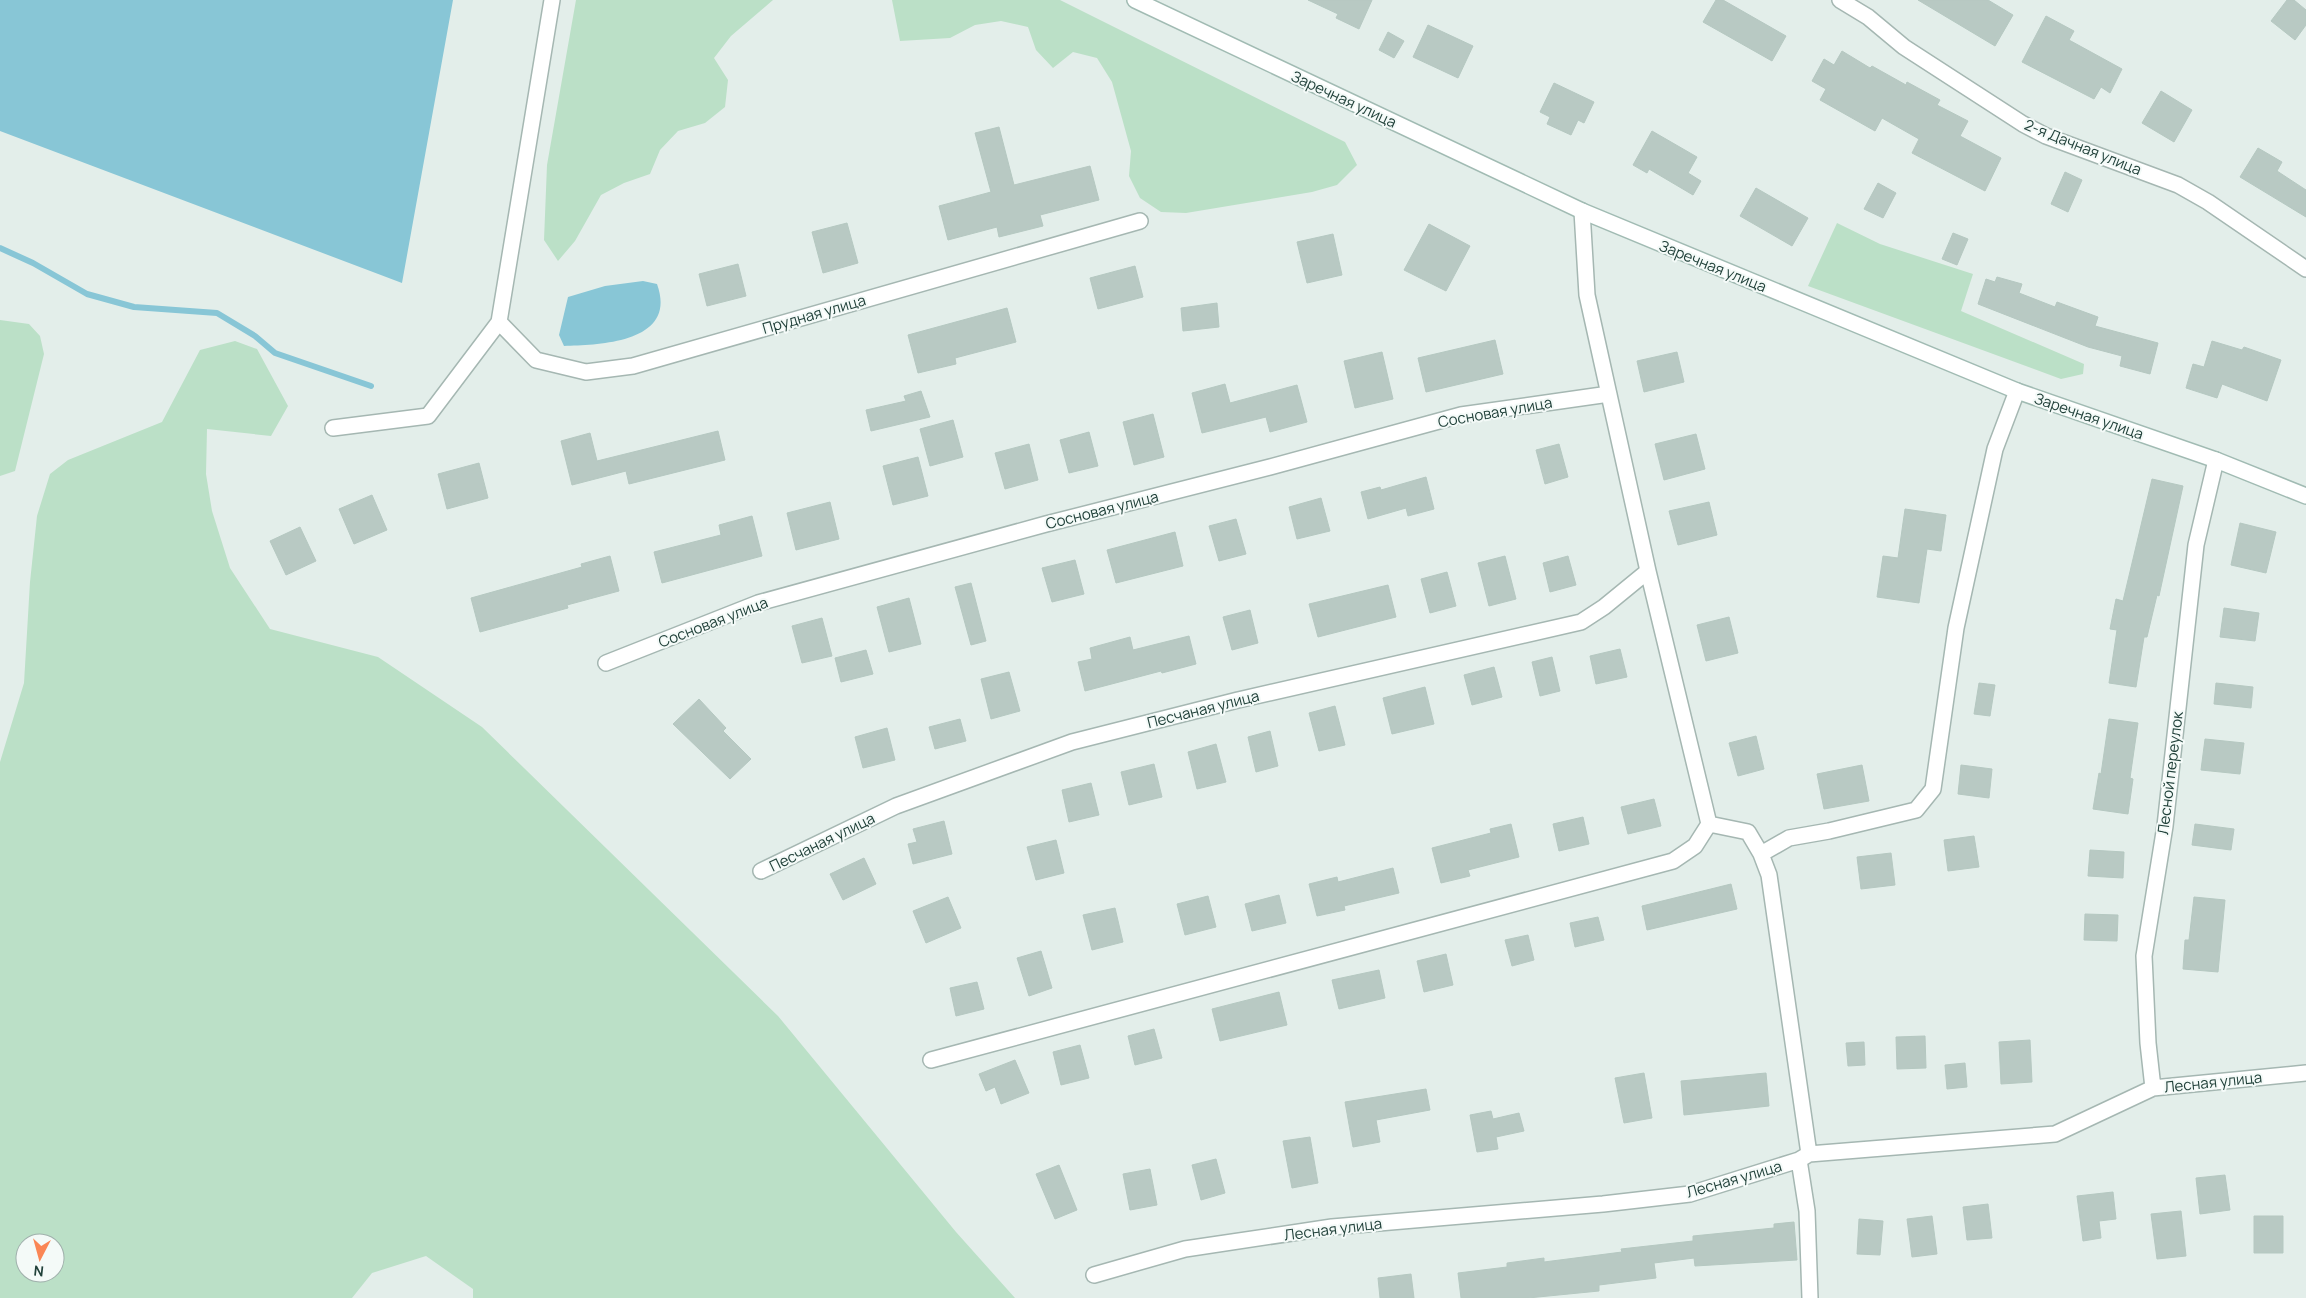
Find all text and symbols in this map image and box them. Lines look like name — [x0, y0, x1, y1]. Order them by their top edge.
street label: Заречная улица — [1288, 65, 1400, 133]
street label: 2-я Дачная улица — [2021, 114, 2145, 180]
street label: Заречная улица — [1656, 235, 1770, 297]
street label: Прудная улица — [760, 289, 868, 339]
street label: Заречная улица — [2032, 388, 2146, 444]
street label: Сосновая улица — [1436, 392, 1554, 432]
street label: Сосновая улица — [1043, 486, 1161, 534]
street label: Сосновая улица — [655, 591, 771, 653]
street label: Песчаная улица — [1145, 685, 1261, 733]
street label: Лесной переулок — [2152, 710, 2188, 836]
street label: Песчаная улица — [766, 807, 878, 877]
street label: Лесная улица — [2163, 1066, 2263, 1098]
street label: Лесная улица — [1684, 1155, 1784, 1203]
street label: Лесная улица — [1283, 1213, 1383, 1245]
north arrow — [15, 1233, 65, 1283]
text: N — [33, 1261, 45, 1281]

